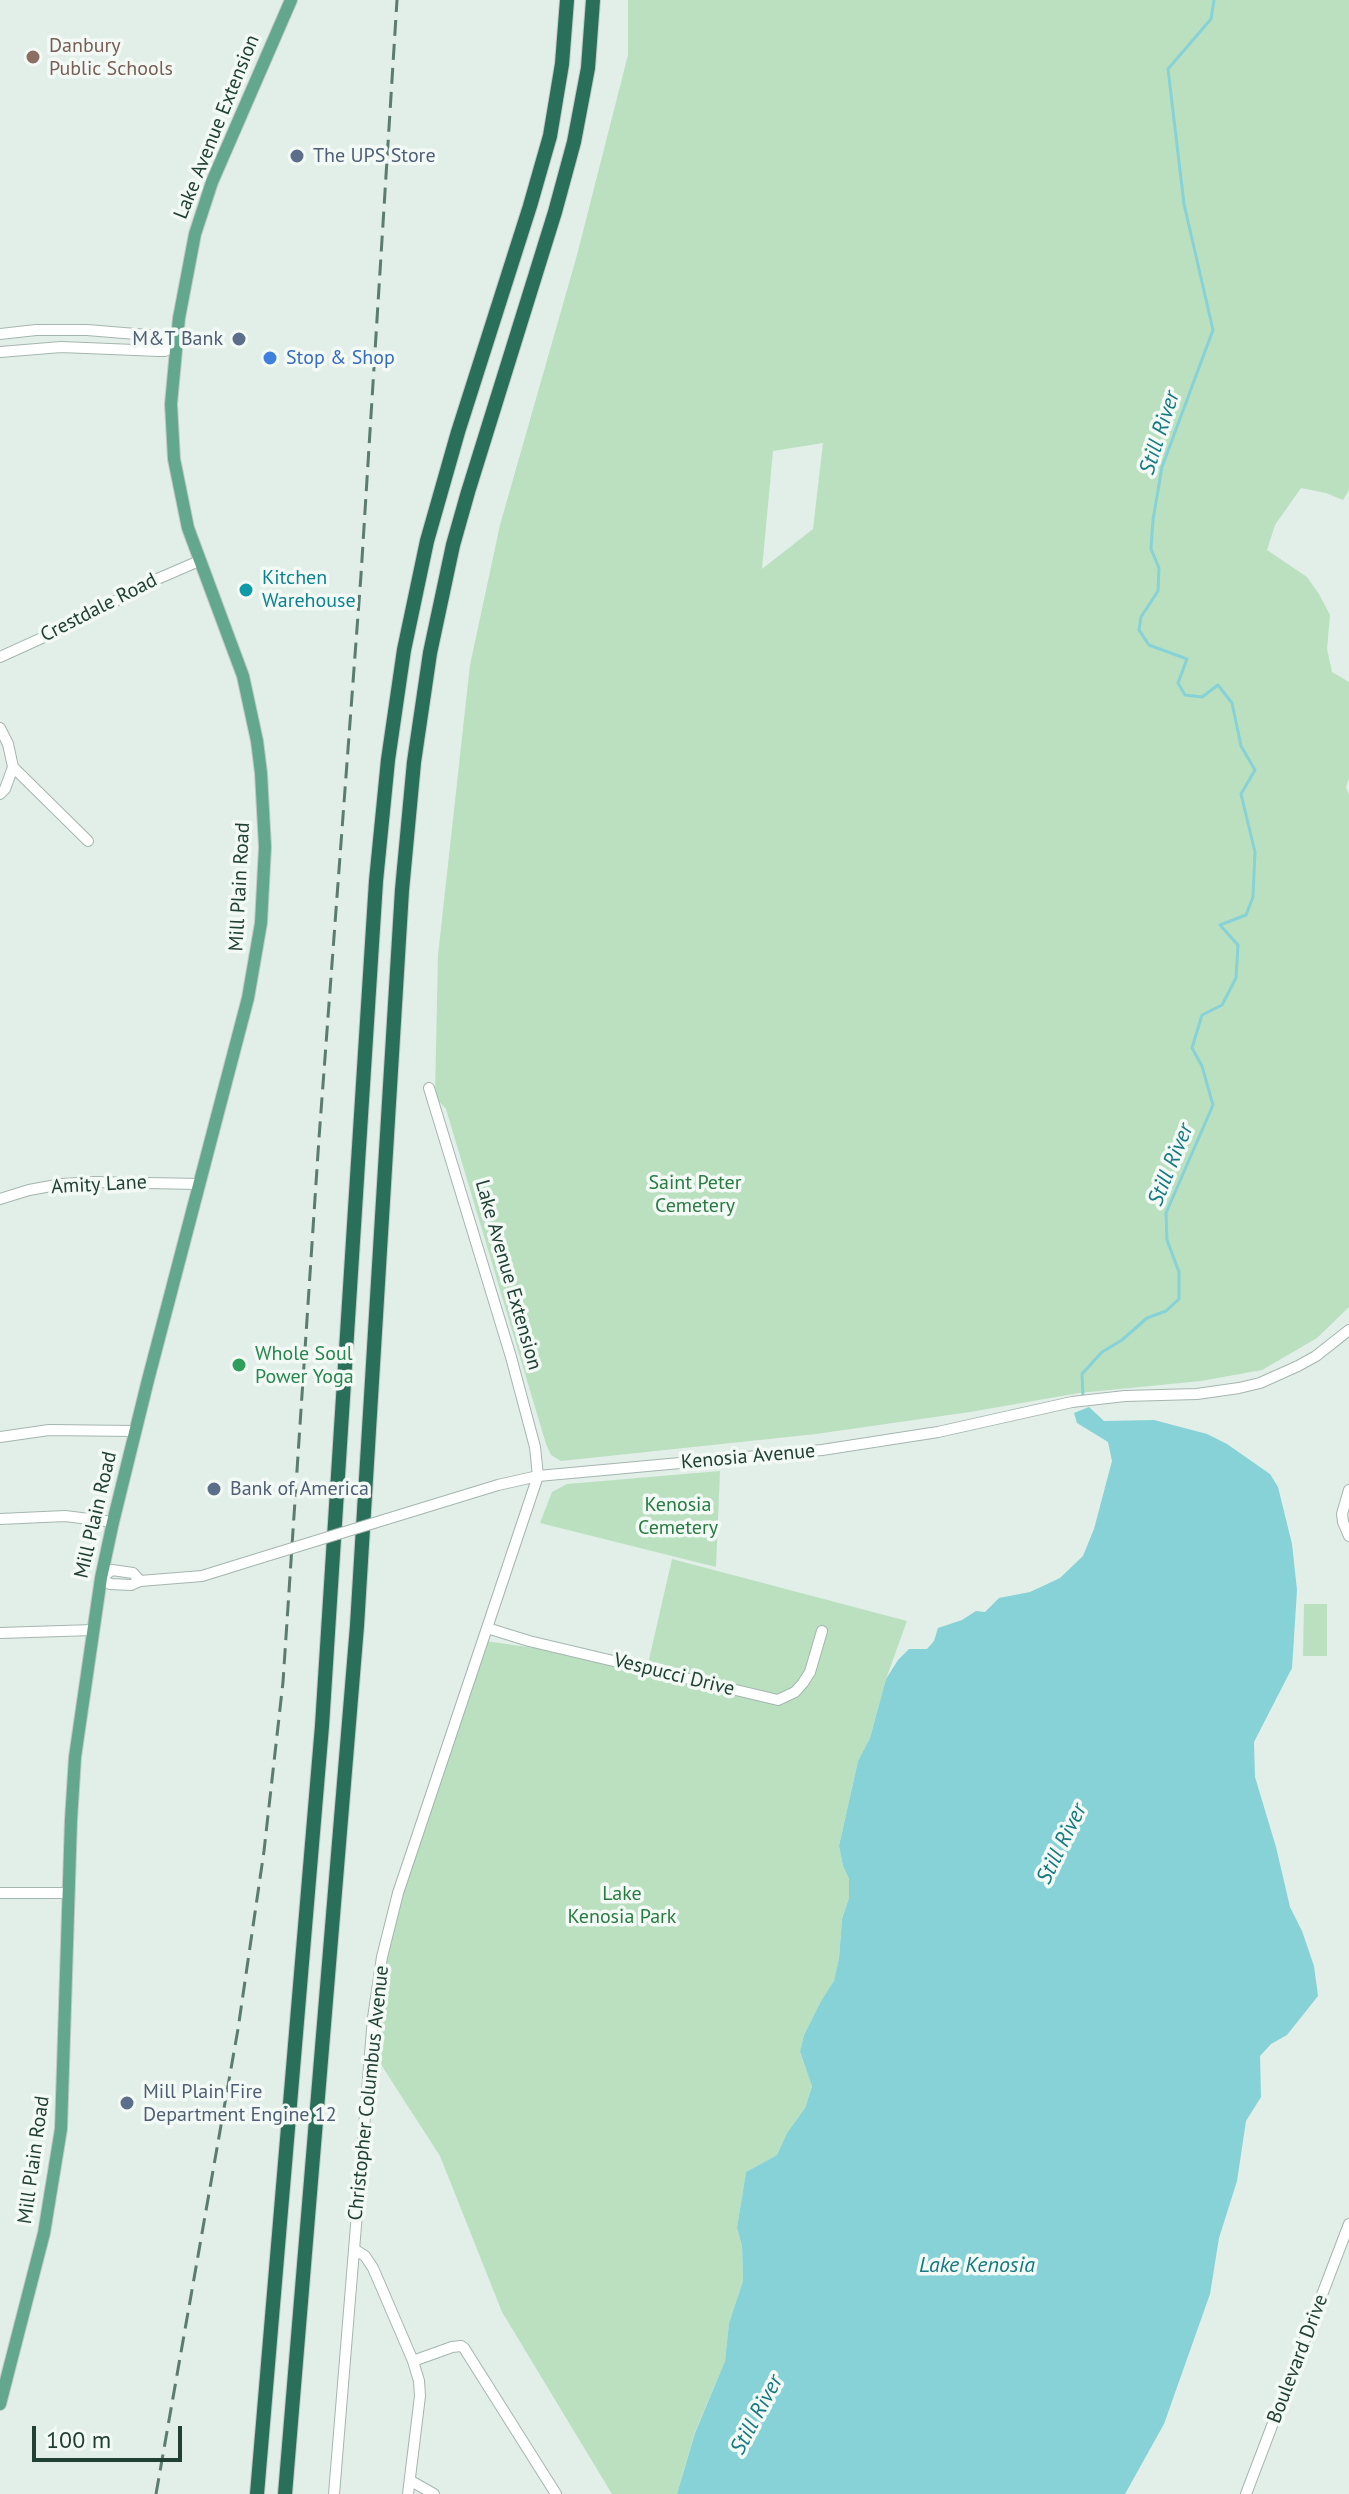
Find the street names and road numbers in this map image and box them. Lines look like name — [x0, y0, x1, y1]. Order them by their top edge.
street label: Lake Avenue Extension — [169, 31, 265, 223]
street label: Crestdale Road — [37, 568, 161, 648]
street label: Mill Plain Road — [225, 822, 255, 952]
street label: Amity Lane — [51, 1171, 147, 1199]
street label: Lake Avenue Extension — [469, 1177, 547, 1373]
street label: Kenosia Avenue — [680, 1439, 816, 1475]
street label: Mill Plain Road — [70, 1449, 122, 1581]
street label: Vespucci Drive — [611, 1648, 737, 1702]
street label: Christopher Columbus Avenue — [344, 1964, 394, 2222]
street label: Mill Plain Road — [13, 2094, 55, 2226]
street label: Boulevard Drive — [1262, 2291, 1334, 2427]

